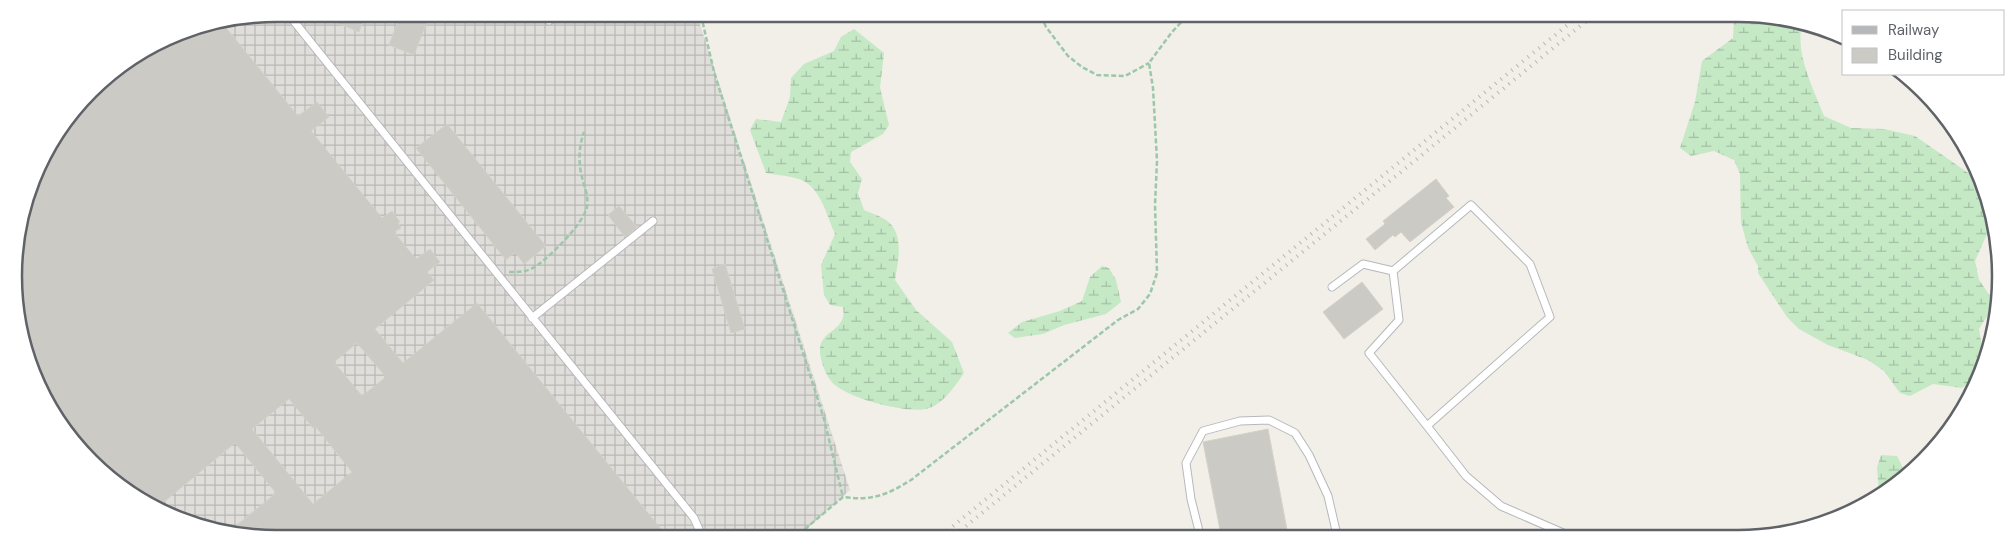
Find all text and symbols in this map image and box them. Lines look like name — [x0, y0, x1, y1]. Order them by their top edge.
legend — [1842, 10, 2005, 75]
text: Railway — [1888, 20, 1940, 40]
text: Building — [1888, 45, 1943, 65]

